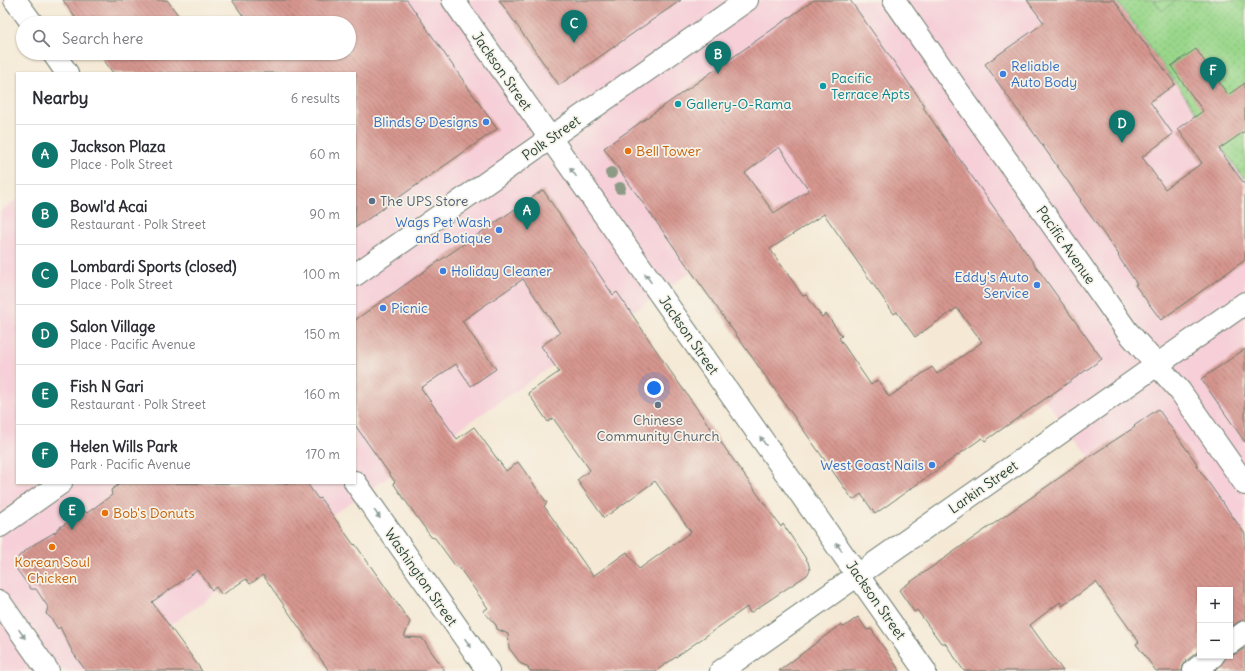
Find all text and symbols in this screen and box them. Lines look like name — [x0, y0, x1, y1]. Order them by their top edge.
pin: C — [561, 10, 587, 43]
search box — [16, 16, 356, 60]
icon: search — [30, 27, 52, 49]
street label: Jackson Street — [468, 28, 536, 114]
text: Search here — [62, 29, 143, 48]
pin: B — [705, 41, 731, 74]
place label: Reliable Auto Body — [1011, 57, 1077, 91]
pin: F — [1200, 57, 1226, 90]
place label: Pacific Terrace Apts — [831, 69, 910, 103]
marker: Reliable Auto Body — [998, 69, 1008, 79]
marker: Pacific Terrace Apts — [818, 81, 828, 91]
text: Nearby — [32, 87, 88, 109]
text: 6 results — [291, 90, 340, 107]
place label: Gallery-O-Rama — [686, 95, 791, 113]
marker: Gallery-O-Rama — [673, 99, 683, 109]
pin: D — [1109, 110, 1135, 143]
street label: Polk Street — [518, 111, 584, 165]
place label: Blinds & Designs — [373, 113, 478, 131]
marker: Blinds & Designs — [481, 117, 491, 127]
text: Jackson Plaza — [70, 137, 165, 156]
place label: Bell Tower — [636, 142, 701, 160]
text: A — [41, 146, 49, 163]
text: 60 m — [309, 146, 340, 163]
marker: Bell Tower — [623, 146, 633, 156]
text: Place · Polk Street — [70, 156, 173, 173]
one-way arrow — [569, 166, 577, 177]
place label: The UPS Store — [380, 192, 468, 210]
marker: The UPS Store — [367, 196, 377, 206]
text: Bowl'd Acai — [70, 197, 147, 216]
pin: A — [514, 197, 540, 230]
street label: Pacific Avenue — [1032, 202, 1100, 288]
text: B — [41, 206, 49, 223]
text: 90 m — [309, 206, 340, 223]
place label: Wags Pet Wash and Botique — [395, 213, 491, 247]
text: Restaurant · Polk Street — [70, 216, 206, 233]
marker: Wags Pet Wash and Botique — [494, 225, 504, 235]
text: Lombardi Sports (closed) — [70, 257, 237, 276]
place label: Holiday Cleaner — [451, 262, 552, 280]
text: C — [41, 266, 49, 283]
text: 100 m — [303, 266, 340, 283]
marker: Holiday Cleaner — [438, 266, 448, 276]
place label: Eddy's Auto Service — [954, 268, 1029, 302]
one-way arrow — [644, 272, 652, 283]
text: Place · Polk Street — [70, 276, 173, 293]
marker: Eddy's Auto Service — [1032, 280, 1042, 290]
street label: Jackson Street — [655, 292, 723, 378]
place label: Picnic — [391, 299, 428, 317]
marker: Picnic — [378, 303, 388, 313]
text: Salon Village — [70, 317, 155, 336]
text: D — [40, 326, 50, 343]
text: 150 m — [304, 326, 340, 343]
text: Place · Pacific Avenue — [70, 336, 195, 353]
text: Fish N Gari — [70, 377, 144, 396]
your location — [644, 378, 664, 398]
text: E — [41, 386, 49, 403]
text: 160 m — [304, 386, 340, 403]
text: Restaurant · Polk Street — [70, 396, 206, 413]
marker: Chinese Community Church — [653, 400, 663, 410]
place label: Chinese Community Church — [596, 411, 720, 445]
one-way arrow — [760, 436, 768, 446]
text: Helen Wills Park — [70, 437, 178, 456]
text: F — [41, 446, 49, 463]
text: 170 m — [305, 446, 340, 463]
text: Park · Pacific Avenue — [70, 456, 191, 473]
place label: West Coast Nails — [820, 456, 924, 474]
street label: Larkin Street — [945, 456, 1021, 517]
marker: West Coast Nails — [927, 460, 937, 470]
pin: E — [59, 497, 85, 530]
place label: Bob's Donuts — [113, 504, 195, 522]
marker: Bob's Donuts — [100, 508, 110, 518]
one-way arrow — [373, 509, 381, 519]
street label: Washington Street — [381, 525, 462, 630]
marker: Korean Soul Chicken — [47, 542, 57, 552]
one-way arrow — [835, 542, 843, 552]
place label: Korean Soul Chicken — [14, 553, 90, 587]
street label: Jackson Street — [842, 557, 910, 643]
map controls — [1197, 587, 1233, 659]
button: + — [1197, 587, 1233, 623]
button: − — [1197, 623, 1233, 659]
one-way arrow — [18, 629, 26, 640]
one-way arrow — [464, 638, 472, 649]

